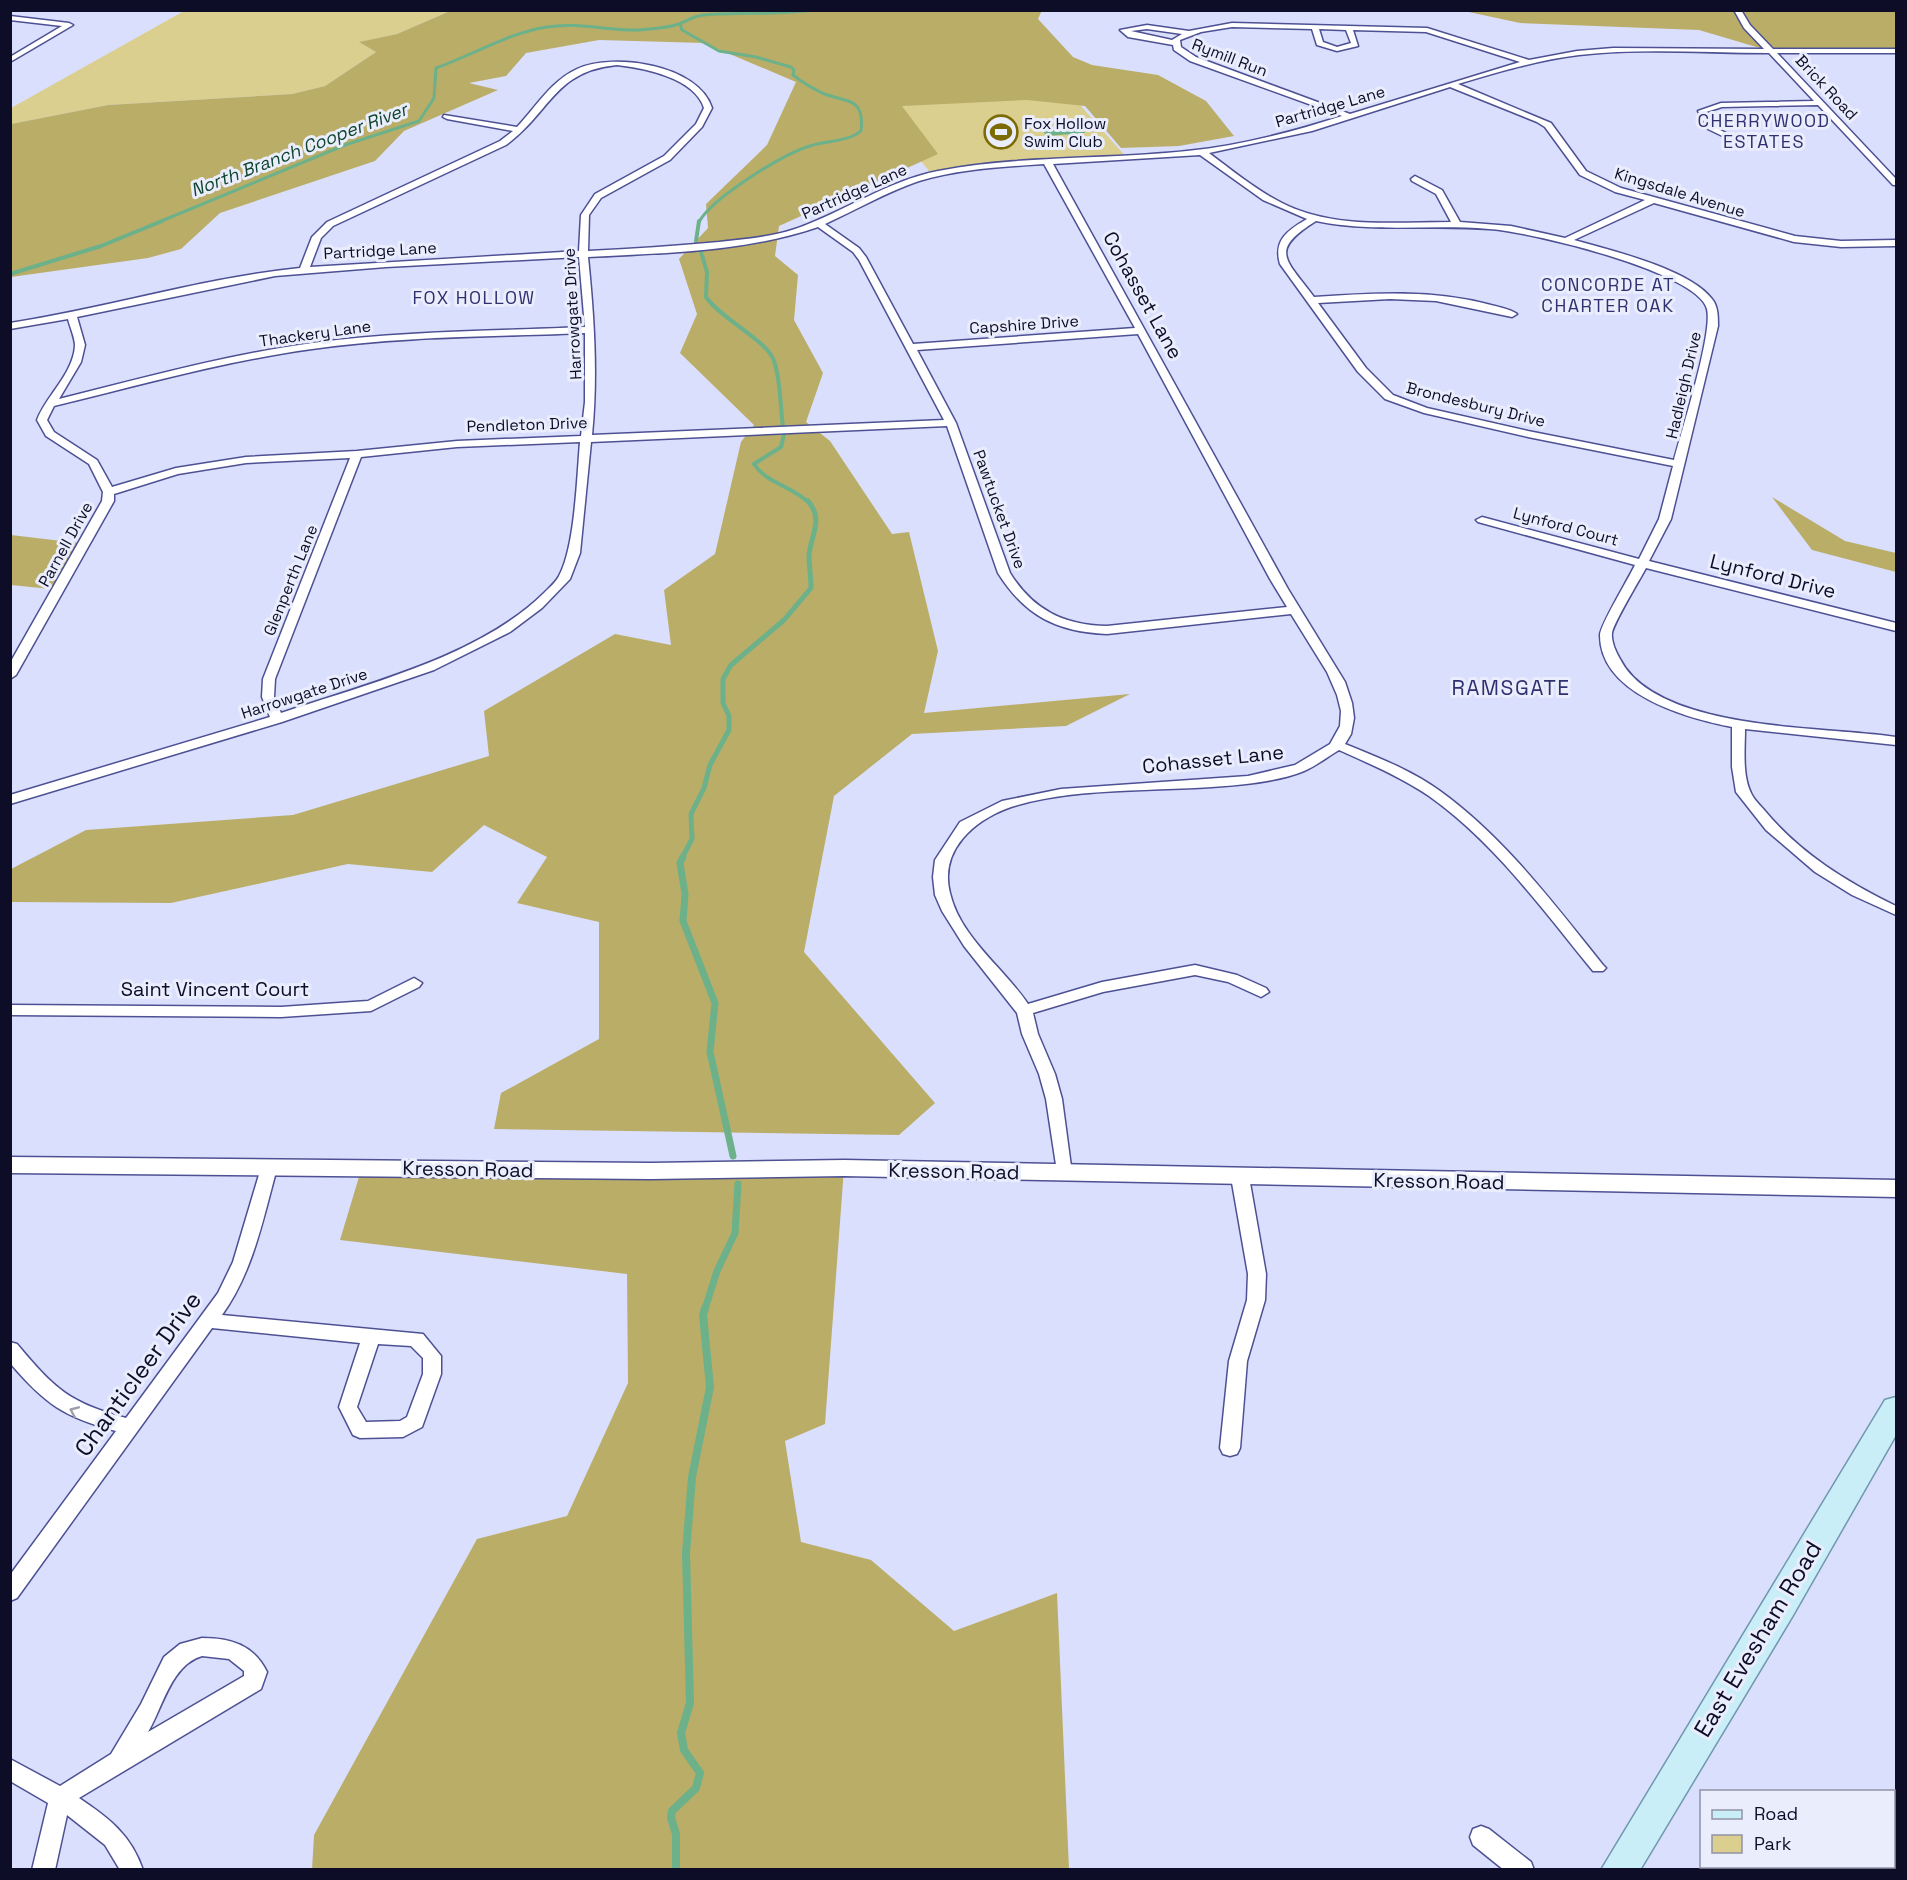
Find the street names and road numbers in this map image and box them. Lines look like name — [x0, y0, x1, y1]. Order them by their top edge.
street label: Rymill Run — [1189, 33, 1271, 81]
street label: Brick Road — [1791, 50, 1862, 125]
street label: Partridge Lane — [1273, 81, 1388, 132]
street label: Partridge Lane — [798, 159, 910, 224]
street label: Kingsdale Avenue — [1612, 163, 1748, 222]
street label: Cohasset Lane — [1097, 226, 1189, 364]
street label: Partridge Lane — [323, 237, 437, 264]
street label: Harrowgate Drive — [559, 248, 586, 380]
street label: Capshire Drive — [969, 310, 1079, 339]
street label: Thackery Lane — [258, 315, 372, 352]
street label: Hadleigh Drive — [1661, 329, 1706, 441]
street label: Brondesbury Drive — [1404, 377, 1548, 432]
street label: Pendleton Drive — [466, 412, 588, 437]
street label: Pawtucket Drive — [968, 447, 1031, 572]
street label: Parnell Drive — [33, 498, 97, 591]
street label: Lynford Court — [1511, 502, 1621, 551]
street label: Glenperth Lane — [259, 522, 322, 639]
street label: Lynford Drive — [1707, 548, 1839, 604]
street label: Harrowgate Drive — [238, 663, 370, 724]
street label: Cohasset Lane — [1141, 739, 1285, 779]
street label: Saint Vincent Court — [121, 976, 309, 1002]
street label: Kresson Road — [402, 1155, 534, 1183]
street label: Kresson Road — [888, 1157, 1020, 1185]
street label: Kresson Road — [1373, 1167, 1505, 1195]
street label: Chanticleer Drive — [67, 1285, 208, 1462]
street label: East Evesham Road — [1687, 1535, 1829, 1743]

